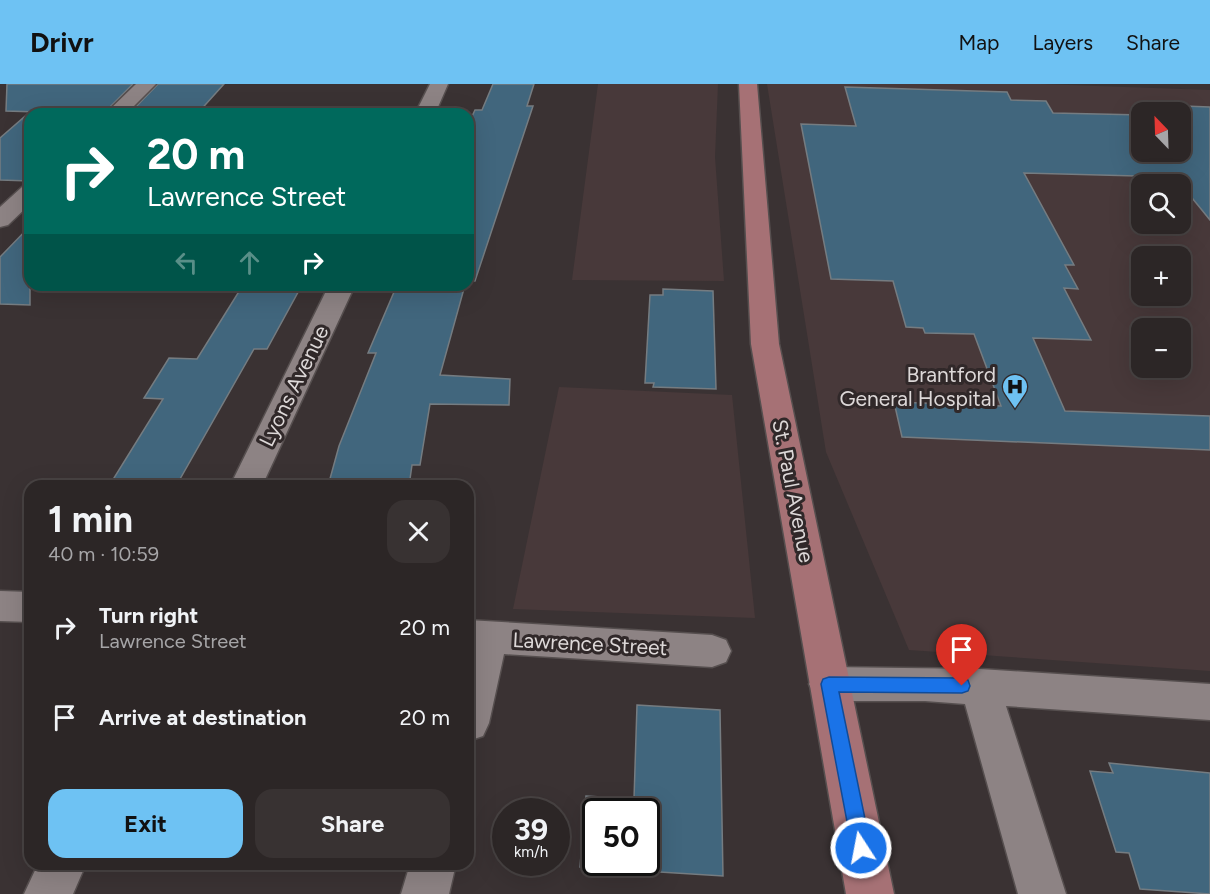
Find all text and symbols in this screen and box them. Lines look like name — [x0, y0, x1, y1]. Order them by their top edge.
text: Drivr — [30, 25, 94, 59]
text: Map — [959, 30, 999, 55]
text: Layers — [1032, 30, 1093, 55]
text: Share — [1126, 30, 1180, 55]
north arrow — [1131, 102, 1191, 162]
map controls — [1131, 102, 1191, 378]
text: 20 m — [147, 129, 245, 180]
icon: right — [48, 132, 126, 210]
button: search — [1131, 174, 1191, 234]
text: Lawrence Street — [147, 180, 346, 213]
icon: left — [170, 246, 203, 279]
icon: ahead — [233, 246, 266, 279]
icon: right — [296, 246, 329, 279]
button: + — [1131, 246, 1191, 306]
button: − — [1131, 318, 1191, 378]
street label: Lyons Avenue — [253, 321, 334, 450]
place label: Brantford General Hospital — [840, 362, 996, 411]
hospital icon: Brantford General Hospital — [1000, 372, 1030, 410]
street label: St. Paul Avenue — [767, 417, 820, 565]
text: 1 min — [48, 498, 133, 541]
button: close — [387, 500, 450, 563]
text: 40 m · 10:59 — [48, 542, 159, 566]
text: Turn right — [99, 602, 198, 629]
icon: right — [48, 611, 81, 644]
text: 20 m — [399, 614, 450, 641]
pin — [936, 624, 987, 686]
street label: Lawrence Street — [512, 627, 668, 660]
text: Lawrence Street — [99, 629, 247, 653]
icon: arrive — [945, 633, 978, 666]
icon: arrive — [48, 701, 81, 734]
text: Arrive at destination — [99, 704, 307, 731]
text: 20 m — [399, 704, 450, 731]
button: Exit — [48, 789, 243, 858]
button: Share — [255, 789, 450, 858]
speed limit sign: 50 — [582, 798, 660, 876]
text: 39 — [514, 811, 548, 848]
position arrow — [829, 816, 893, 880]
text: km/h — [514, 843, 548, 861]

